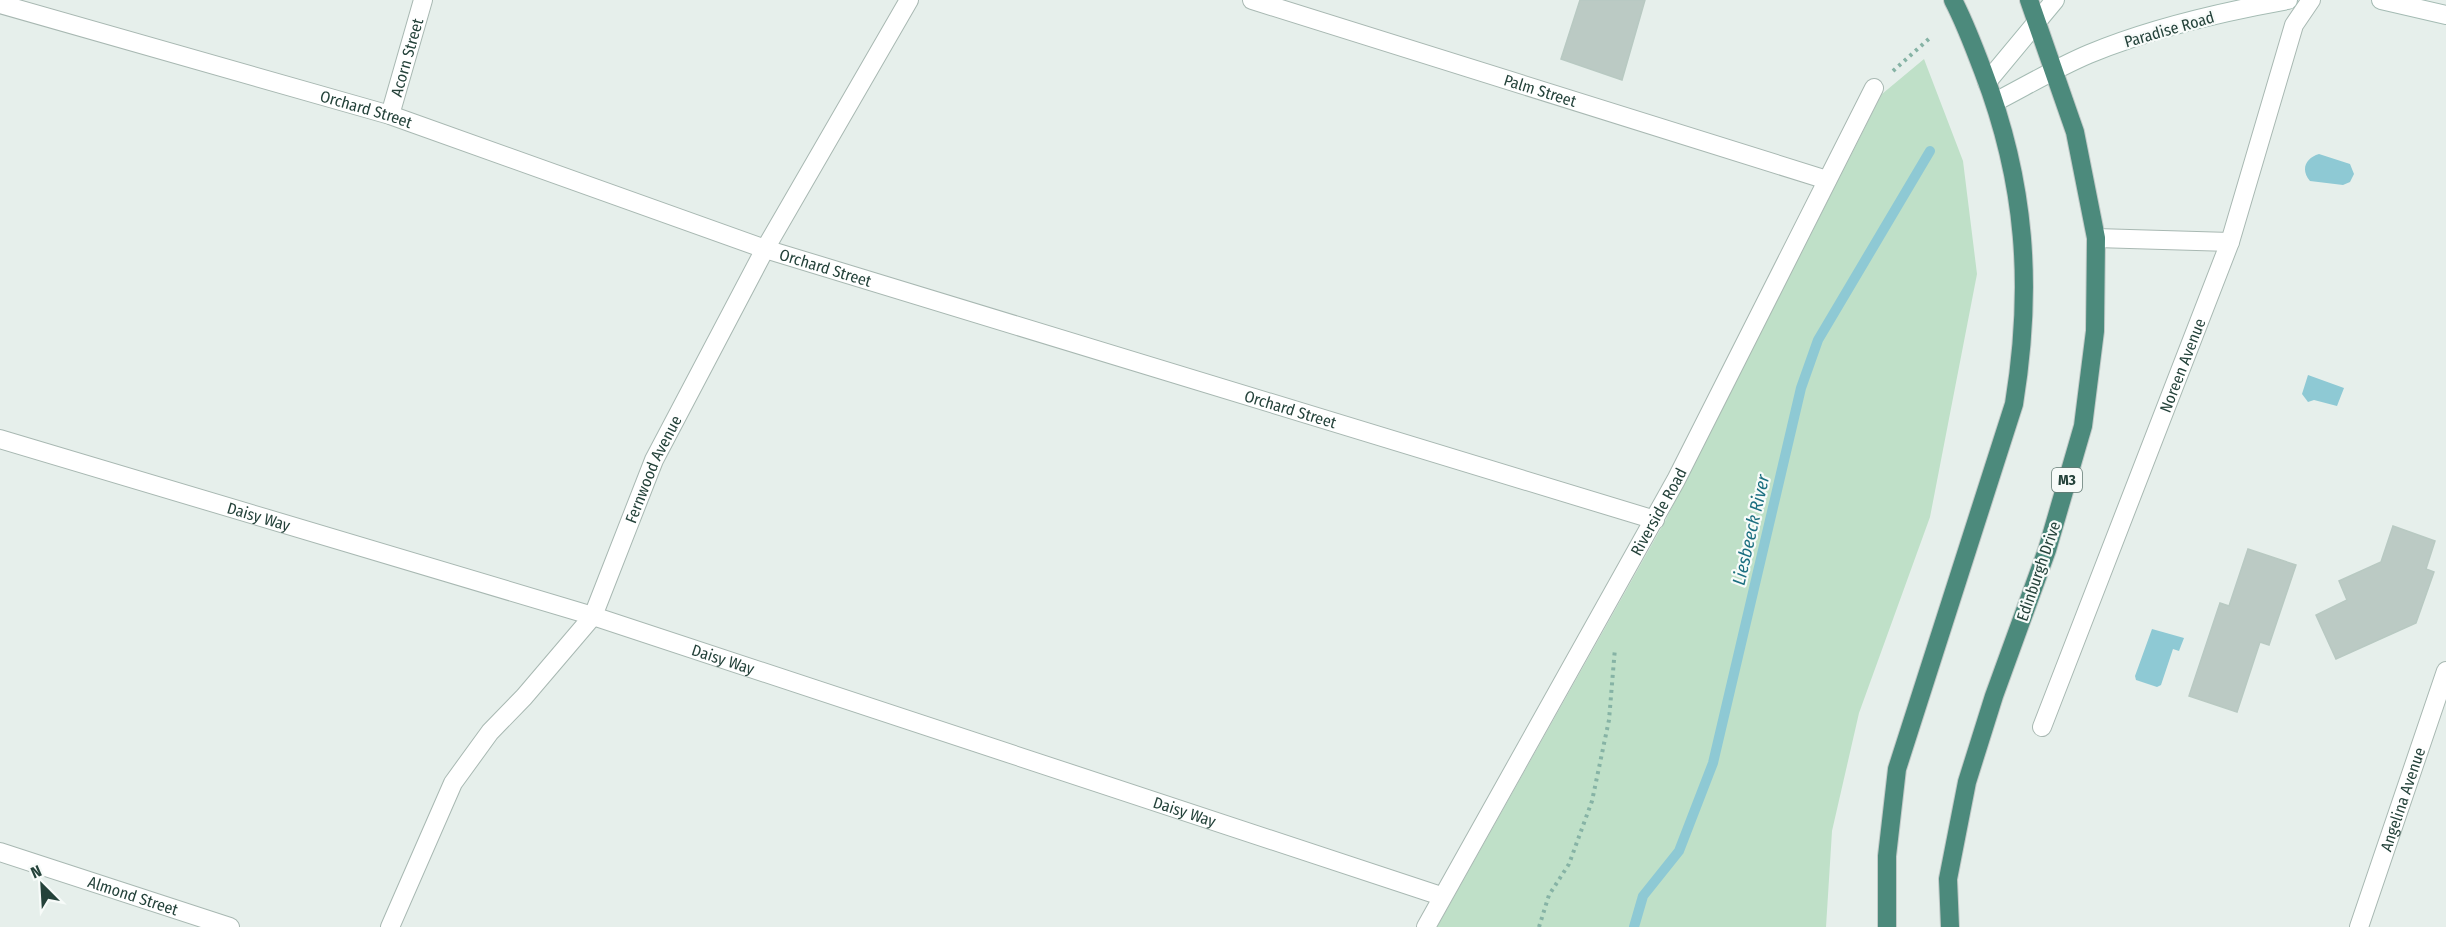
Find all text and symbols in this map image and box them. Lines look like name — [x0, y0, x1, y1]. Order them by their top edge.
street label: Paradise Road — [2122, 8, 2216, 51]
street label: Acorn Street — [387, 15, 427, 99]
street label: Palm Street — [1501, 70, 1579, 111]
street label: Orchard Street — [318, 87, 416, 132]
street label: Orchard Street — [777, 245, 874, 291]
street label: Noreen Avenue — [2156, 316, 2210, 415]
street label: Orchard Street — [1242, 387, 1339, 433]
street label: Fernwood Avenue — [621, 412, 686, 526]
street label: Riverside Road — [1627, 465, 1691, 559]
road number: M3 — [2052, 468, 2082, 492]
water label: Liesbeeck River — [1728, 472, 1775, 587]
street label: Daisy Way — [225, 498, 293, 535]
street label: Edinburgh Drive — [2013, 519, 2064, 623]
street label: Daisy Way — [689, 640, 758, 679]
street label: Angelina Avenue — [2376, 745, 2429, 854]
street label: Daisy Way — [1151, 793, 1219, 831]
north arrow — [12, 855, 72, 915]
text: N — [28, 861, 44, 882]
street label: Almond Street — [86, 872, 181, 920]

